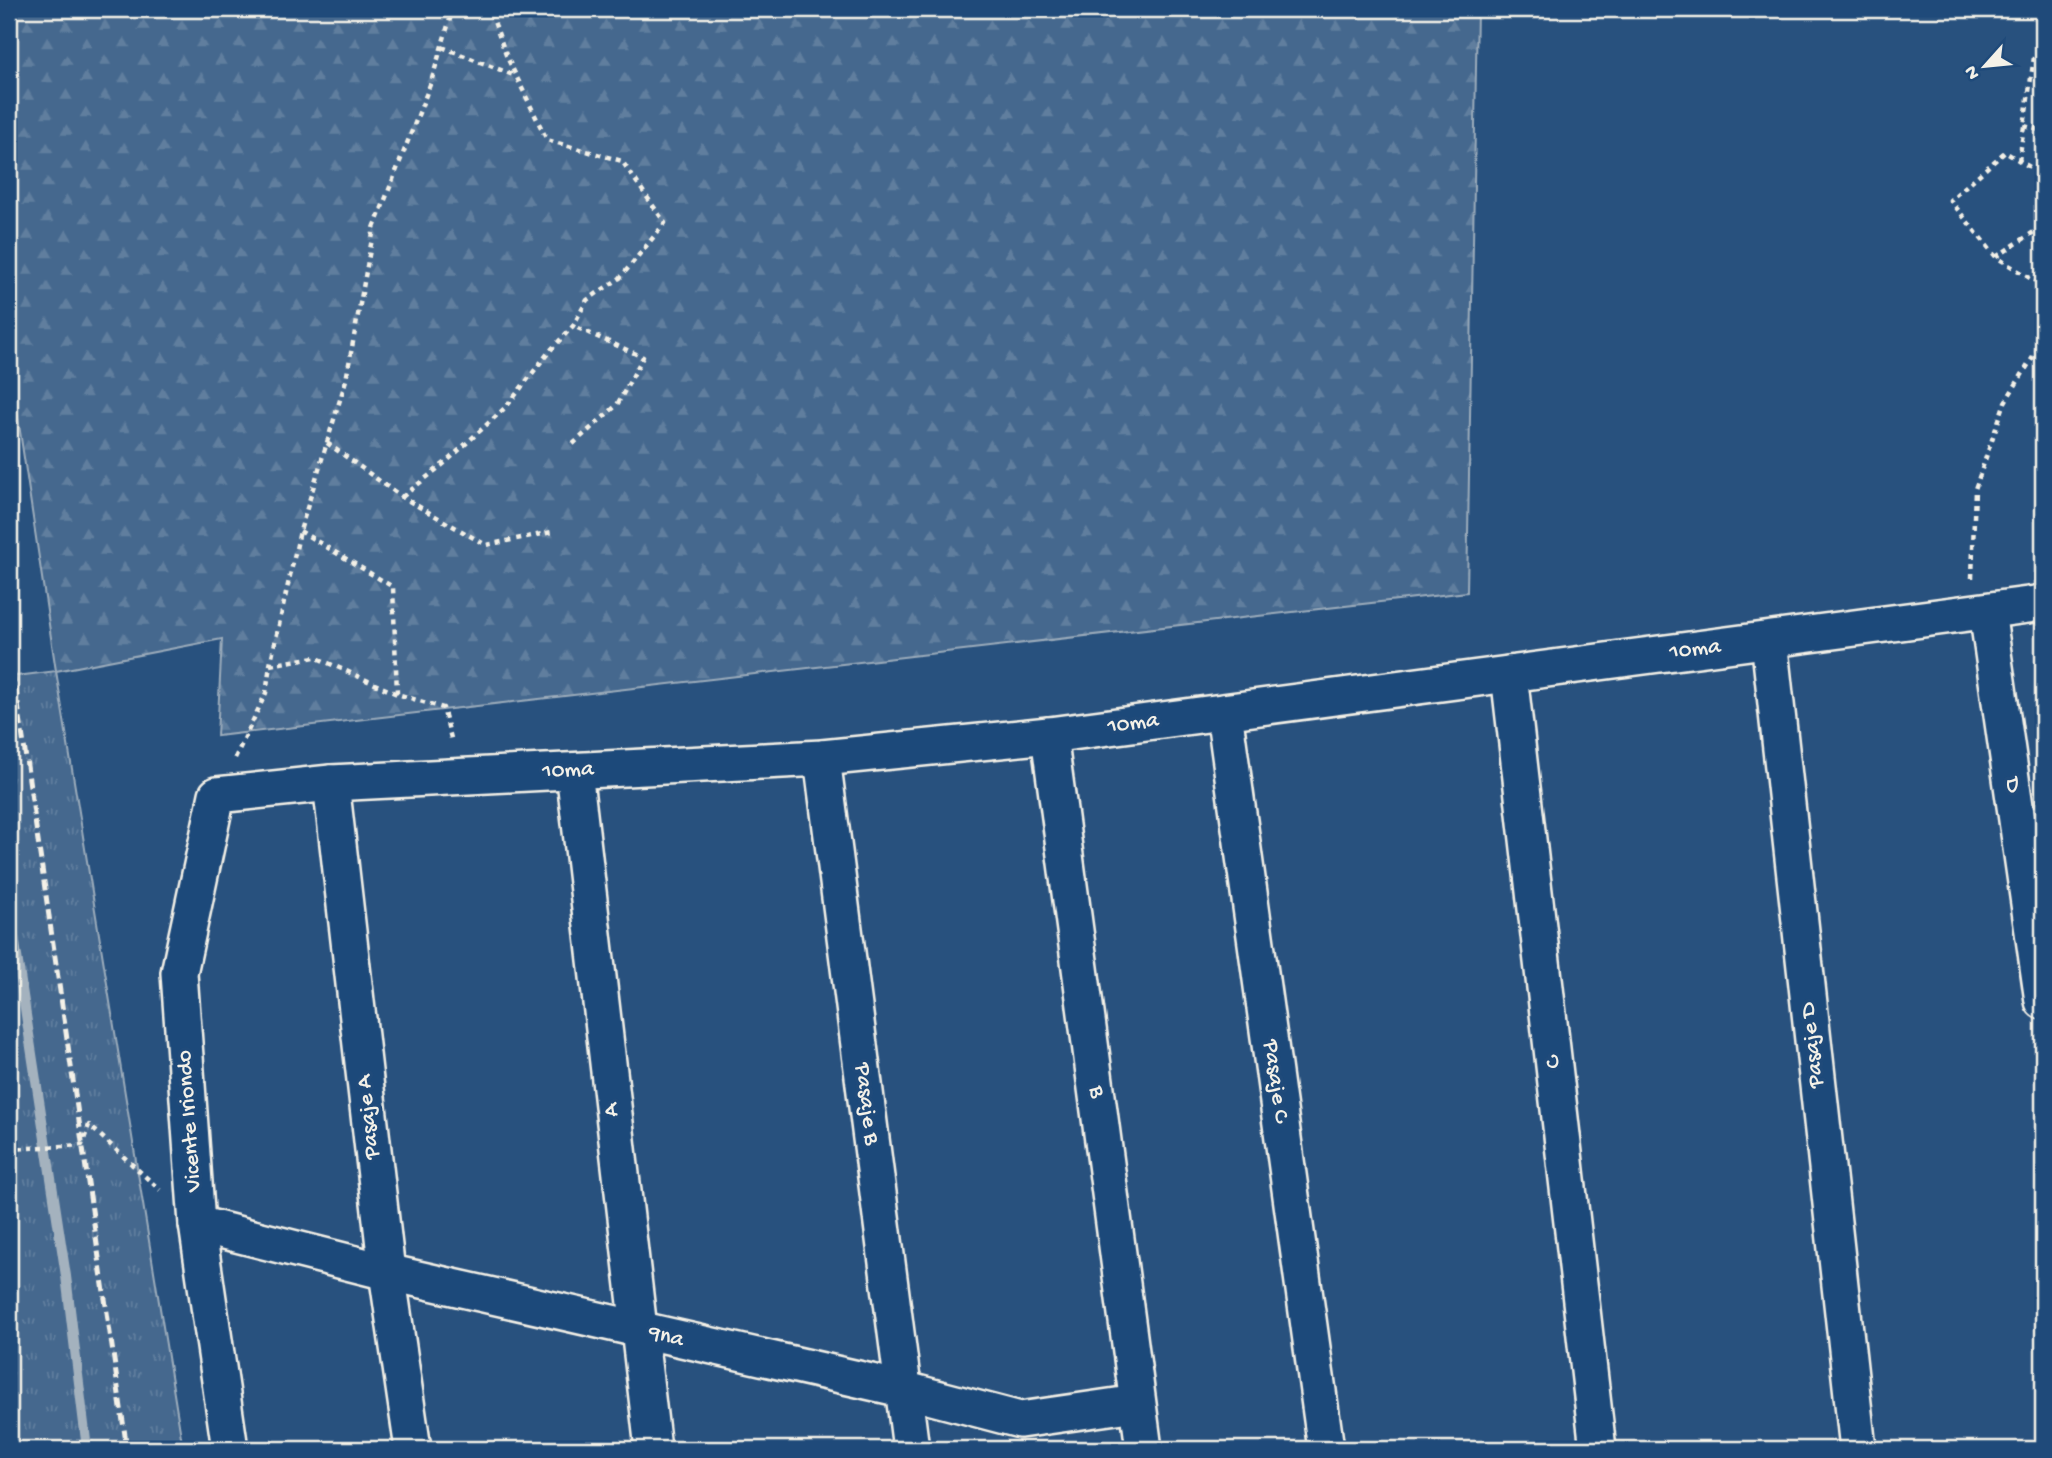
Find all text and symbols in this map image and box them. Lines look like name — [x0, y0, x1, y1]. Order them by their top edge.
north arrow — [1951, 32, 2021, 102]
text: N — [1960, 61, 1986, 83]
street label: 10ma — [1667, 633, 1723, 667]
street label: 10ma — [1105, 707, 1162, 741]
street label: 10ma — [541, 756, 596, 786]
street label: D — [1997, 774, 2027, 795]
street label: Pasaje D — [1795, 1000, 1831, 1090]
street label: Pasaje C — [1256, 1037, 1294, 1126]
street label: Vicente Iriondo — [172, 1049, 208, 1194]
street label: C — [1540, 1053, 1568, 1070]
street label: Pasaje B — [847, 1060, 885, 1148]
street label: Pasaje A — [351, 1072, 387, 1161]
street label: B — [1082, 1083, 1110, 1101]
street label: A — [598, 1100, 626, 1118]
street label: 9na — [645, 1320, 687, 1354]

